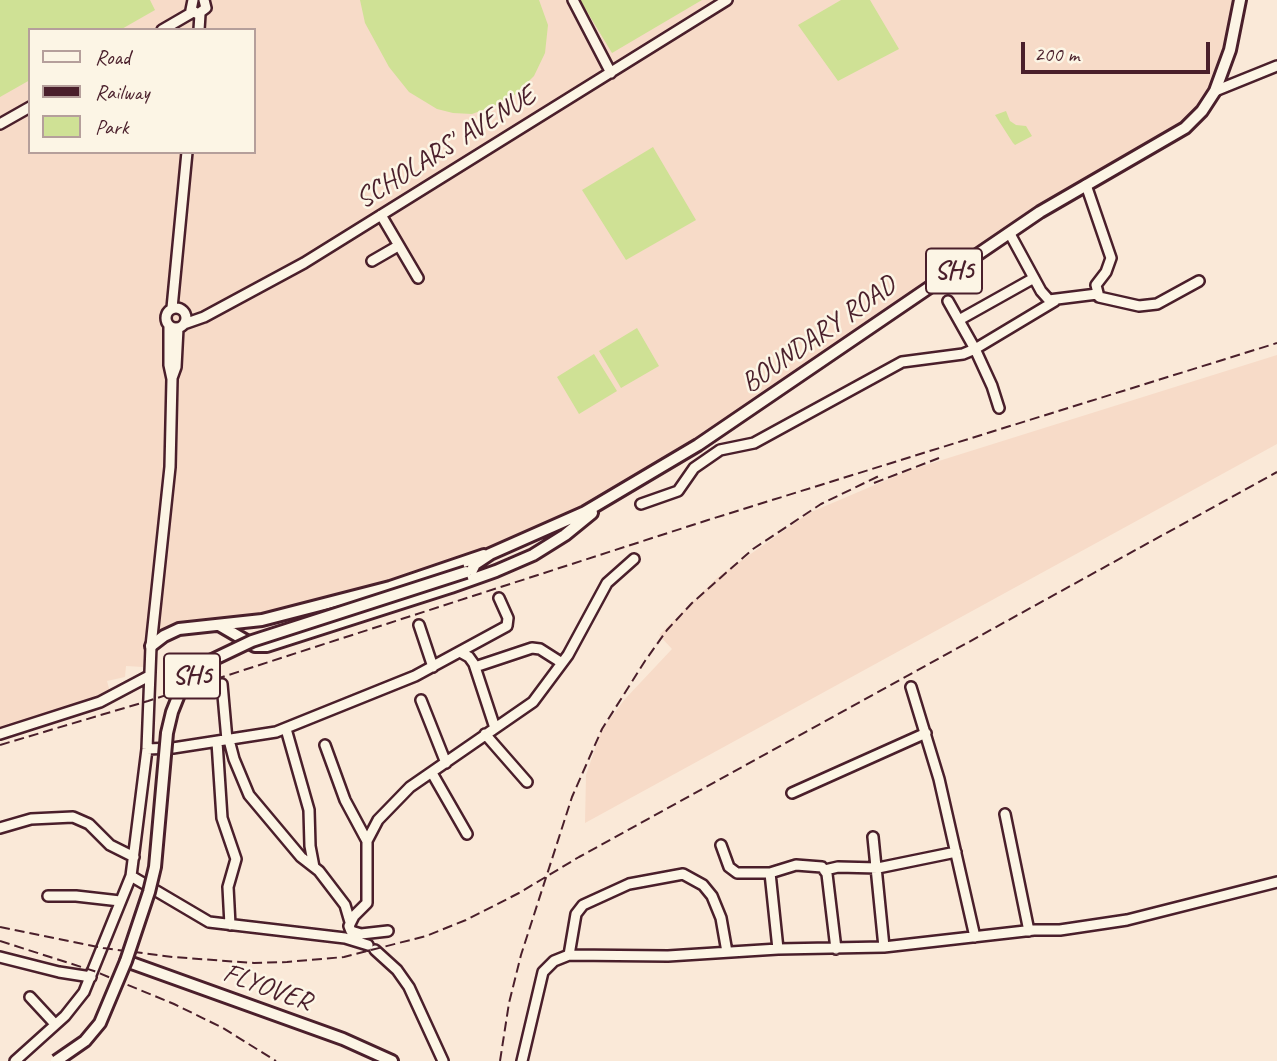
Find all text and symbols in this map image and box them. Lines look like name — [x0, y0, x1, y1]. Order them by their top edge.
legend — [28, 28, 256, 154]
scale bar — [1025, 28, 1214, 72]
text: 200 m — [1034, 41, 1079, 67]
text: Road — [95, 44, 130, 70]
text: Railway — [95, 79, 149, 105]
street label: SCHOLARS' AVENUE — [350, 79, 542, 217]
text: Park — [95, 114, 128, 140]
road number: SH5 — [926, 248, 982, 294]
street label: BOUNDARY ROAD — [735, 269, 903, 401]
road number: SH5 — [164, 654, 220, 698]
street label: FLYOVER — [218, 957, 316, 1019]

